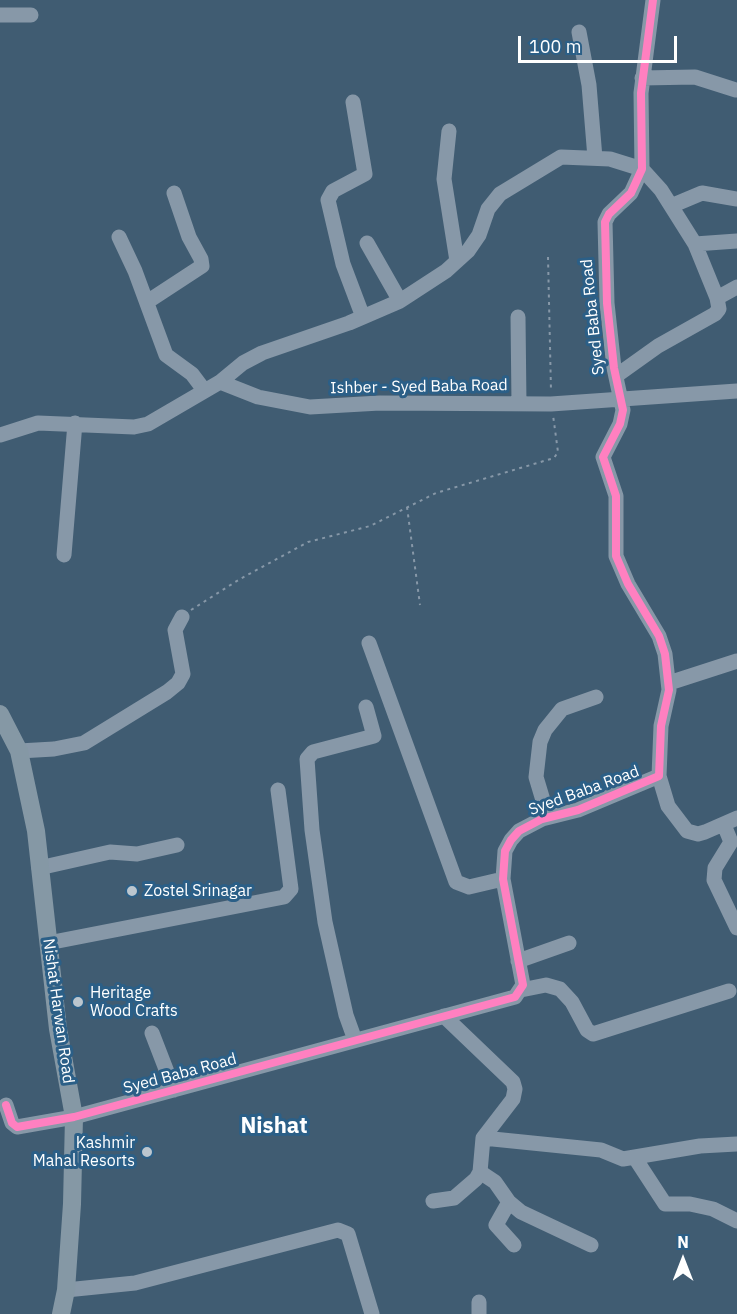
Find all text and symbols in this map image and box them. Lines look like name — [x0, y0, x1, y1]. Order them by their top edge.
scale bar — [521, 24, 680, 62]
text: 100 m — [529, 35, 581, 58]
street label: Syed Baba Road — [577, 258, 609, 376]
street label: Ishber - Syed Baba Road — [330, 376, 508, 398]
street label: Syed Baba Road — [526, 762, 642, 820]
place label: Zostel Srinagar — [144, 881, 252, 901]
marker: Zostel Srinagar — [125, 884, 139, 898]
street label: Nishat Harwan Road — [38, 937, 78, 1085]
place label: Heritage Wood Crafts — [90, 983, 178, 1021]
marker: Heritage Wood Crafts — [71, 995, 85, 1009]
street label: Syed Baba Road — [121, 1050, 239, 1098]
district label: Nishat — [240, 1114, 308, 1140]
place label: Kashmir Mahal Resorts — [33, 1133, 135, 1171]
marker: Kashmir Mahal Resorts — [140, 1145, 154, 1159]
north arrow — [653, 1230, 713, 1290]
text: N — [677, 1232, 689, 1252]

